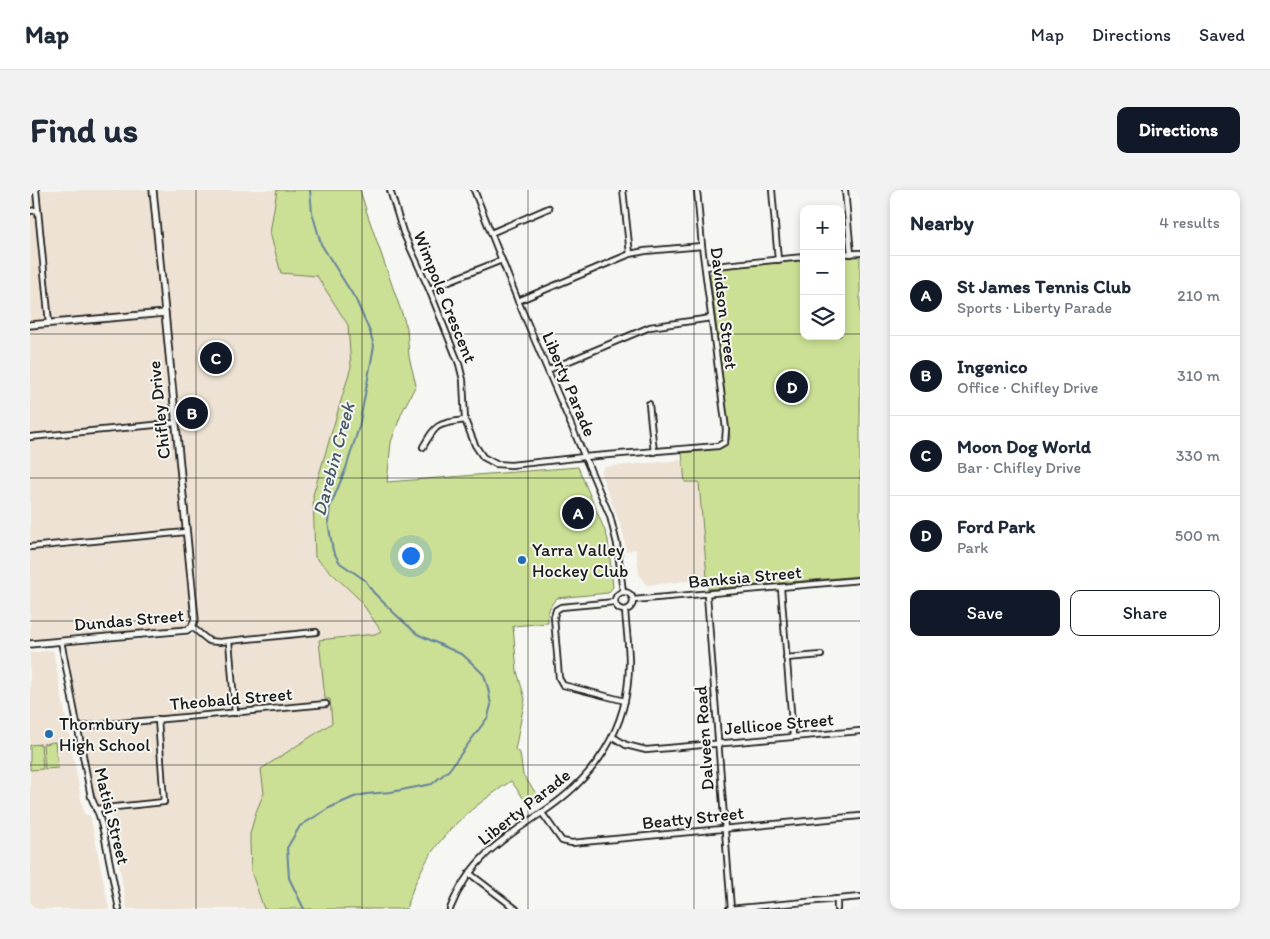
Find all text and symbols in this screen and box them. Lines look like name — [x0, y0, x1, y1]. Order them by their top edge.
text: Map — [25, 20, 69, 49]
text: Map — [1031, 24, 1064, 46]
text: Directions — [1092, 24, 1171, 46]
text: Saved — [1199, 24, 1245, 46]
button: Directions — [1117, 107, 1240, 153]
text: Find us — [30, 109, 138, 151]
map controls — [800, 205, 845, 340]
button: + — [800, 205, 845, 250]
text: Nearby — [910, 210, 974, 235]
text: 4 results — [1159, 213, 1220, 232]
street label: Wimpole Crescent — [409, 228, 482, 366]
street label: Davidson Street — [706, 246, 742, 371]
button: − — [800, 250, 845, 295]
text: St James Tennis Club — [957, 275, 1131, 298]
text: A — [921, 286, 931, 305]
text: 210 m — [1177, 286, 1220, 305]
button: layers — [800, 295, 845, 340]
text: Sports · Liberty Parade — [957, 298, 1112, 317]
street label: Liberty Parade — [537, 328, 601, 440]
pin: C — [200, 339, 232, 377]
text: Ingenico — [957, 355, 1028, 378]
street label: Chifley Drive — [143, 360, 175, 460]
text: B — [921, 366, 931, 385]
text: 310 m — [1177, 366, 1220, 385]
pin: D — [776, 368, 808, 406]
text: Office · Chifley Drive — [957, 378, 1099, 397]
pin: B — [176, 394, 208, 432]
water label: Darebin Creek — [307, 399, 360, 518]
text: Moon Dog World — [957, 435, 1091, 458]
text: C — [921, 446, 931, 465]
text: 330 m — [1176, 446, 1220, 465]
text: Bar · Chifley Drive — [957, 458, 1081, 477]
pin: A — [562, 494, 594, 532]
text: Ford Park — [957, 515, 1035, 538]
text: D — [921, 526, 931, 545]
text: 500 m — [1175, 526, 1220, 545]
text: Park — [957, 538, 988, 557]
place label: Yarra Valley Hockey Club — [532, 539, 628, 582]
your location — [398, 543, 424, 569]
marker: Yarra Valley Hockey Club — [516, 554, 528, 566]
street label: Banksia Street — [687, 561, 803, 593]
button: Save — [910, 590, 1060, 636]
button: Share — [1070, 590, 1220, 636]
street label: Dundas Street — [73, 604, 185, 636]
street label: Theobald Street — [169, 683, 294, 715]
street label: Dalveen Road — [689, 685, 719, 791]
street label: Jellicoe Street — [723, 708, 835, 740]
place label: Thornbury High School — [59, 713, 150, 756]
marker: Thornbury High School — [43, 728, 55, 740]
street label: Liberty Parade — [473, 764, 575, 850]
street label: Matisi Street — [89, 765, 135, 867]
street label: Beatty Street — [641, 802, 745, 834]

